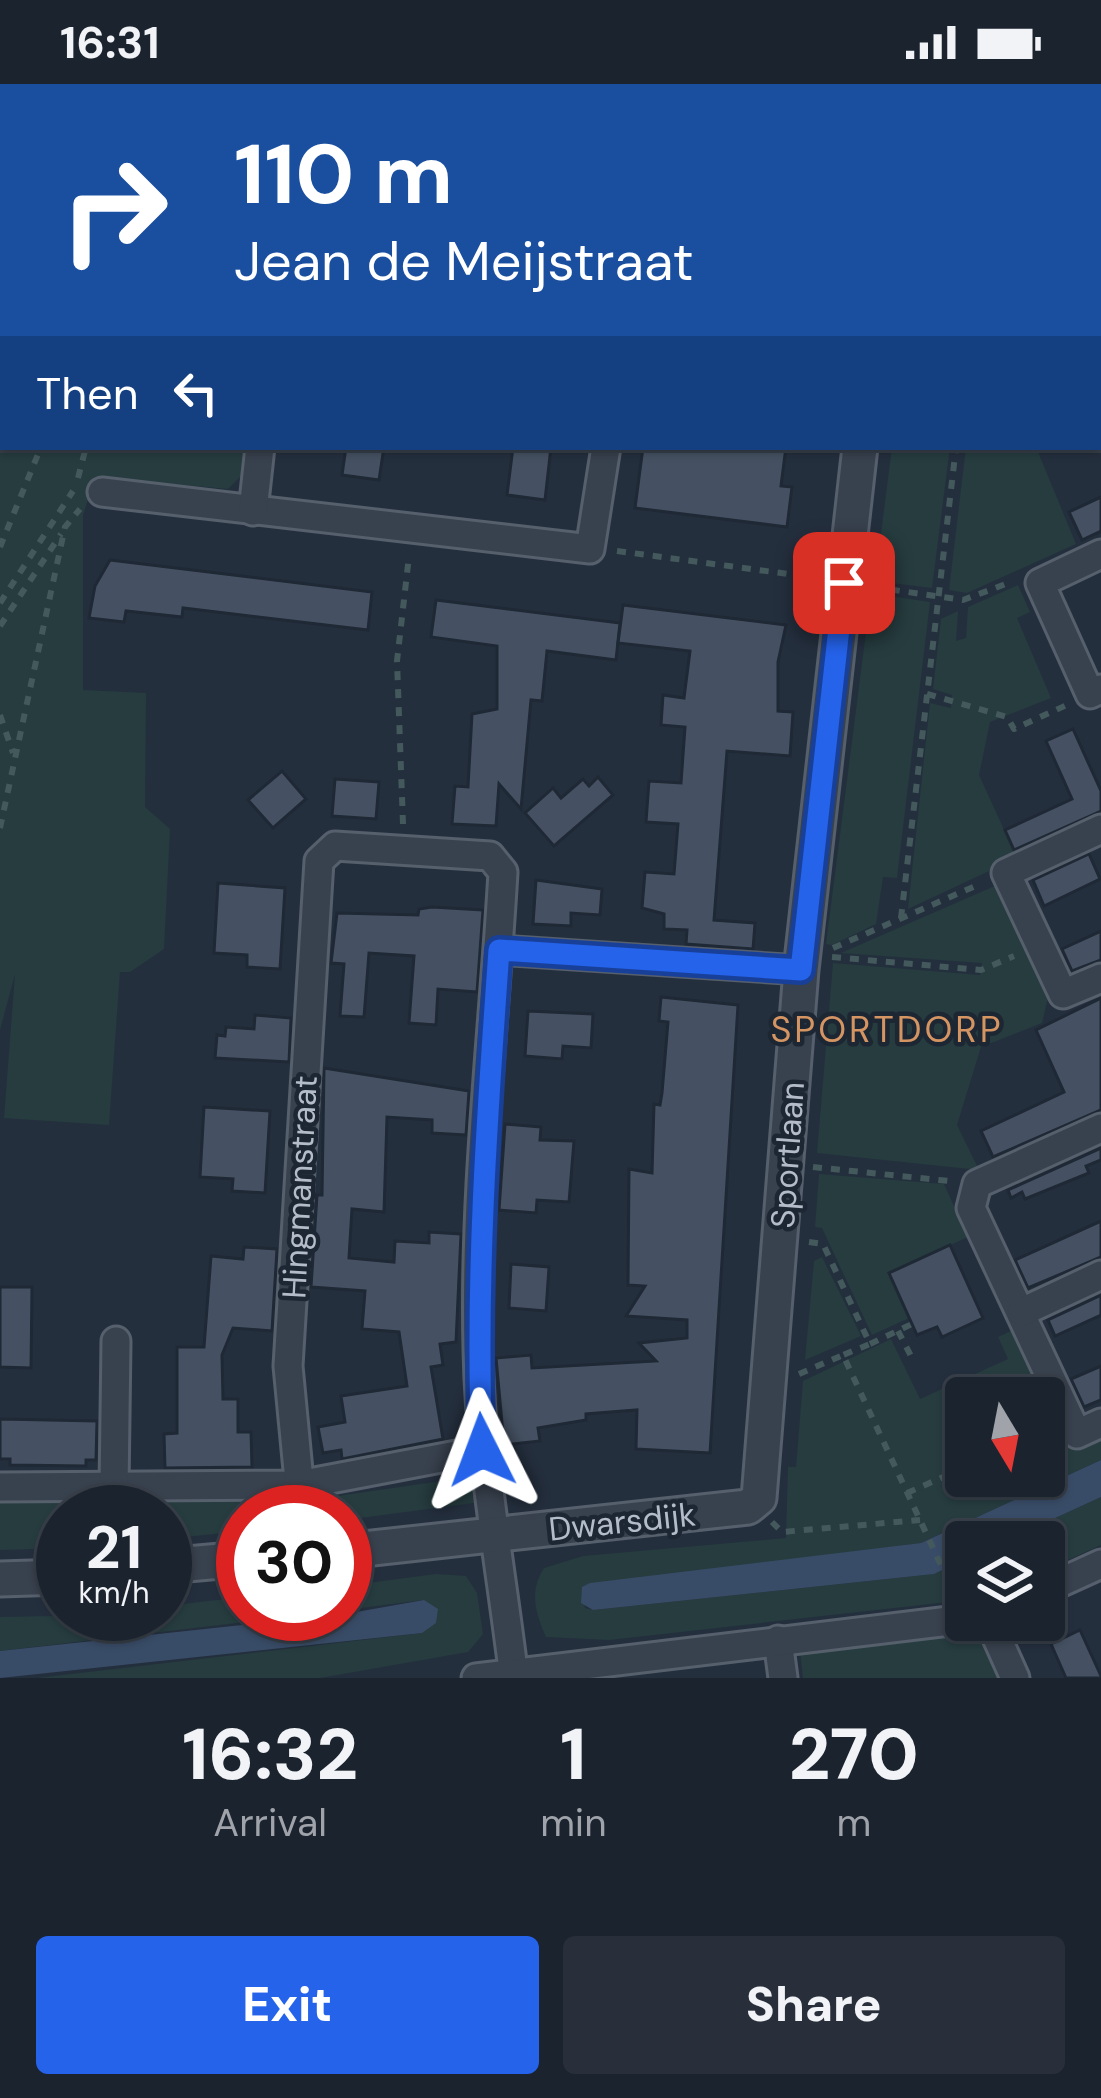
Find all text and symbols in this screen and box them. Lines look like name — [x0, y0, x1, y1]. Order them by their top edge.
text: 16:31 — [60, 13, 160, 72]
text: 110 m — [234, 120, 453, 229]
icon: right — [36, 132, 192, 288]
text: Jean de Meijstraat — [234, 226, 694, 297]
icon: left — [163, 360, 229, 426]
text: Then — [36, 364, 139, 423]
pin — [793, 532, 895, 634]
icon: arrive — [811, 550, 877, 616]
district label: SPORTDORP — [770, 1006, 1004, 1053]
street label: Hingmanstraat — [272, 1074, 327, 1300]
street label: Sportlaan — [761, 1080, 814, 1230]
north arrow — [945, 1377, 1065, 1497]
map controls — [945, 1377, 1065, 1641]
position arrow — [419, 1387, 545, 1513]
speed limit sign: 30 — [216, 1485, 372, 1641]
street label: Dwarsdijk — [547, 1492, 698, 1551]
text: 21 — [86, 1508, 142, 1587]
button: layers — [945, 1521, 1065, 1641]
text: km/h — [79, 1573, 149, 1612]
text: 16:32 — [182, 1708, 358, 1801]
text: 1 — [560, 1708, 587, 1801]
text: 270 — [789, 1708, 919, 1801]
text: Arrival — [213, 1797, 327, 1848]
text: min — [540, 1797, 607, 1848]
text: m — [836, 1797, 871, 1848]
button: Exit — [36, 1936, 539, 2074]
button: Share — [563, 1936, 1065, 2074]

